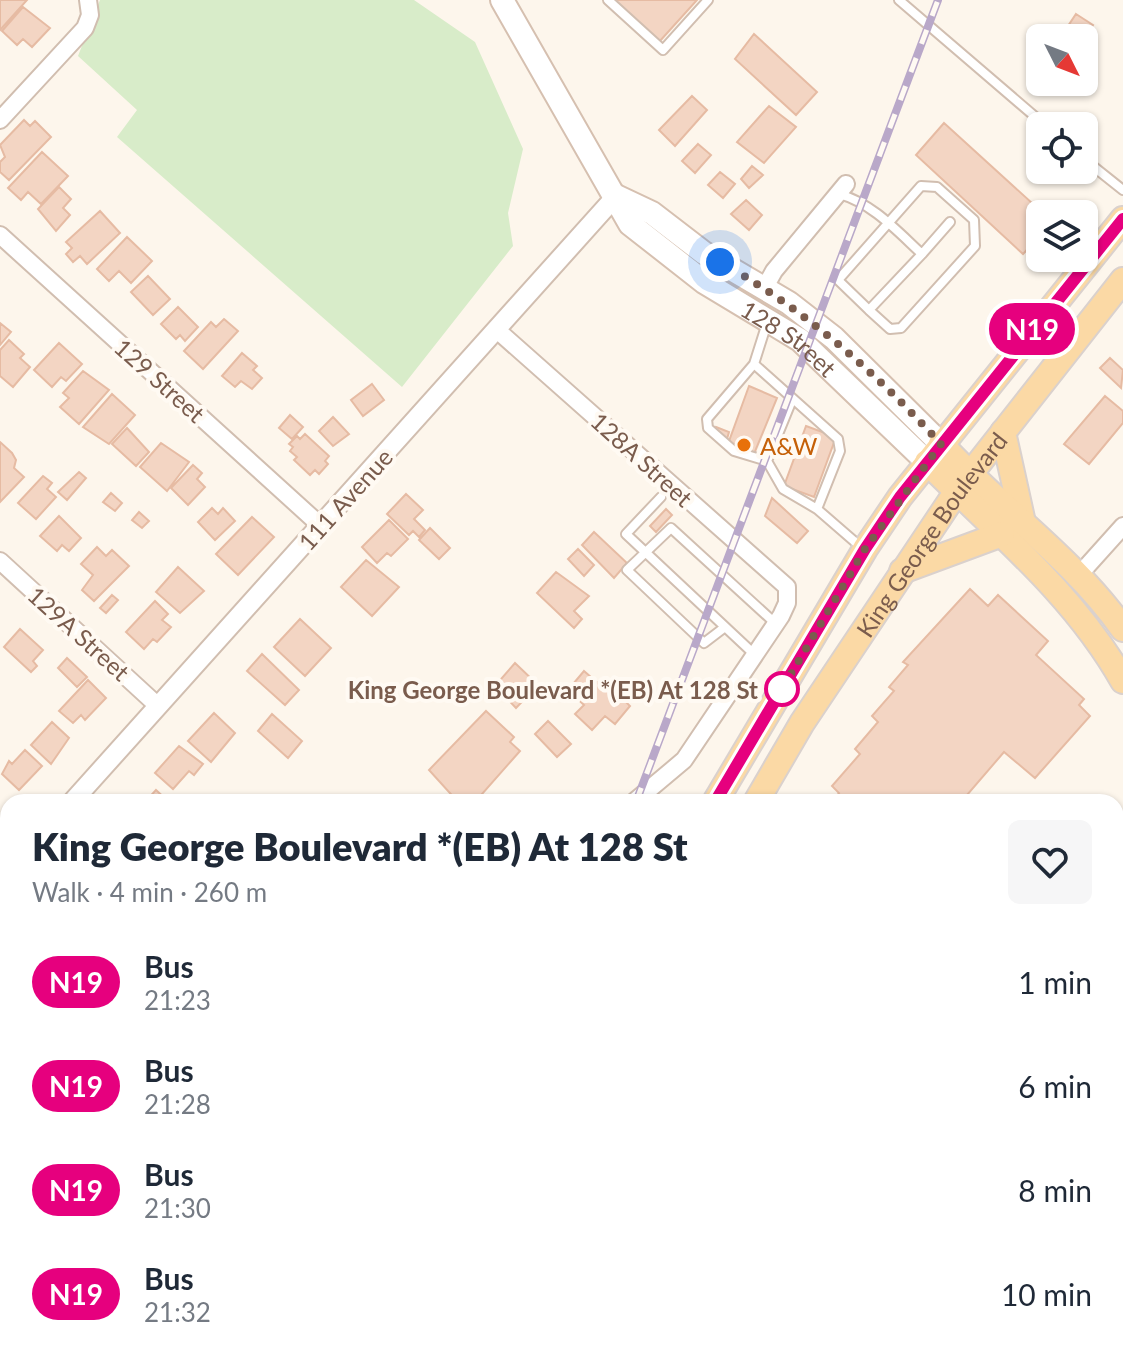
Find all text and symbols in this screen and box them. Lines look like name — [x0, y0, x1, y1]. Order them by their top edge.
north arrow — [1026, 24, 1098, 96]
map controls — [1026, 24, 1098, 272]
button: locate — [1026, 112, 1098, 184]
button: layers — [1026, 200, 1098, 272]
your location — [700, 242, 740, 282]
street label: 128 Street — [736, 294, 843, 382]
line badge: N19 — [986, 303, 1078, 355]
text: N19 — [1005, 312, 1059, 346]
street label: 129 Street — [109, 332, 211, 428]
street label: 128A Street — [585, 406, 699, 512]
street label: King George Boulevard — [849, 426, 1012, 642]
place label: A&W — [760, 431, 818, 460]
marker: A&W — [735, 436, 753, 454]
street label: 111 Avenue — [292, 442, 398, 556]
street label: 129A Street — [22, 580, 136, 686]
marker: King George Boulevard *(EB) At 128 St — [765, 672, 799, 706]
place label: King George Boulevard *(EB) At 128 St — [348, 675, 758, 704]
button: heart — [1008, 820, 1092, 904]
text: King George Boulevard *(EB) At 128 St — [32, 823, 688, 869]
text: Walk · 4 min · 260 m — [32, 876, 267, 908]
text: Bus — [144, 948, 194, 984]
text: 1 min — [1018, 964, 1092, 1000]
text: N19 — [49, 965, 103, 999]
text: 21:23 — [144, 984, 211, 1016]
text: Bus — [144, 1052, 194, 1088]
text: 6 min — [1018, 1068, 1092, 1104]
text: N19 — [49, 1069, 103, 1103]
text: 21:28 — [144, 1088, 211, 1120]
text: Bus — [144, 1156, 194, 1192]
text: 8 min — [1018, 1172, 1092, 1208]
text: N19 — [49, 1173, 103, 1207]
text: 21:30 — [144, 1192, 211, 1224]
text: Bus — [144, 1260, 194, 1296]
text: 10 min — [1001, 1276, 1092, 1312]
text: N19 — [49, 1277, 103, 1311]
text: 21:32 — [144, 1296, 211, 1328]

